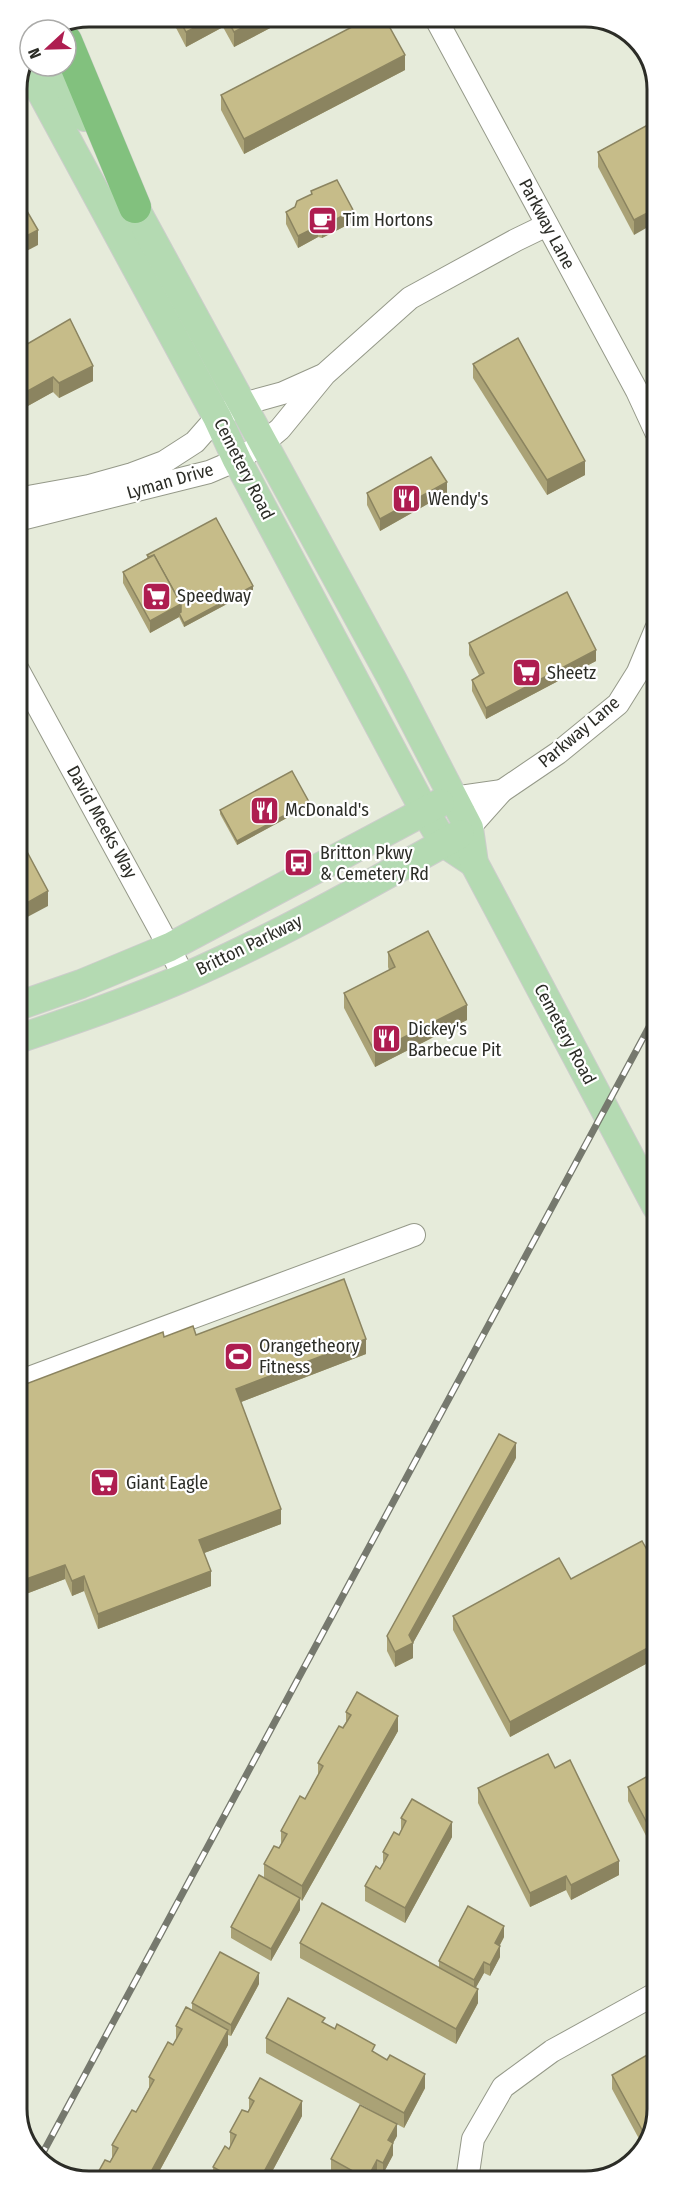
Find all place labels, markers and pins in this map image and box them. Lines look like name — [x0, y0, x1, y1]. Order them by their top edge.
cafe icon: Tim Hortons — [306, 204, 338, 236]
place label: Tim Hortons — [343, 209, 433, 231]
restaurant icon: Wendy's — [391, 483, 423, 515]
place label: Wendy's — [428, 488, 489, 510]
supermarket icon: Speedway — [140, 580, 172, 612]
place label: Speedway — [177, 585, 251, 607]
supermarket icon: Sheetz — [510, 657, 542, 689]
place label: Sheetz — [547, 662, 596, 684]
restaurant icon: McDonald's — [248, 794, 280, 826]
place label: McDonald's — [285, 799, 369, 821]
place label: Britton Pkwy & Cemetery Rd — [320, 842, 429, 885]
bus stop icon: Britton Pkwy & Cemetery Rd — [283, 847, 315, 879]
place label: Dickey's Barbecue Pit — [408, 1018, 501, 1061]
restaurant icon: Dickey's Barbecue Pit — [371, 1023, 403, 1055]
place label: Orangetheory Fitness — [259, 1335, 359, 1378]
sports icon: Orangetheory Fitness — [222, 1340, 254, 1372]
supermarket icon: Giant Eagle — [89, 1467, 121, 1499]
place label: Giant Eagle — [126, 1472, 208, 1494]

